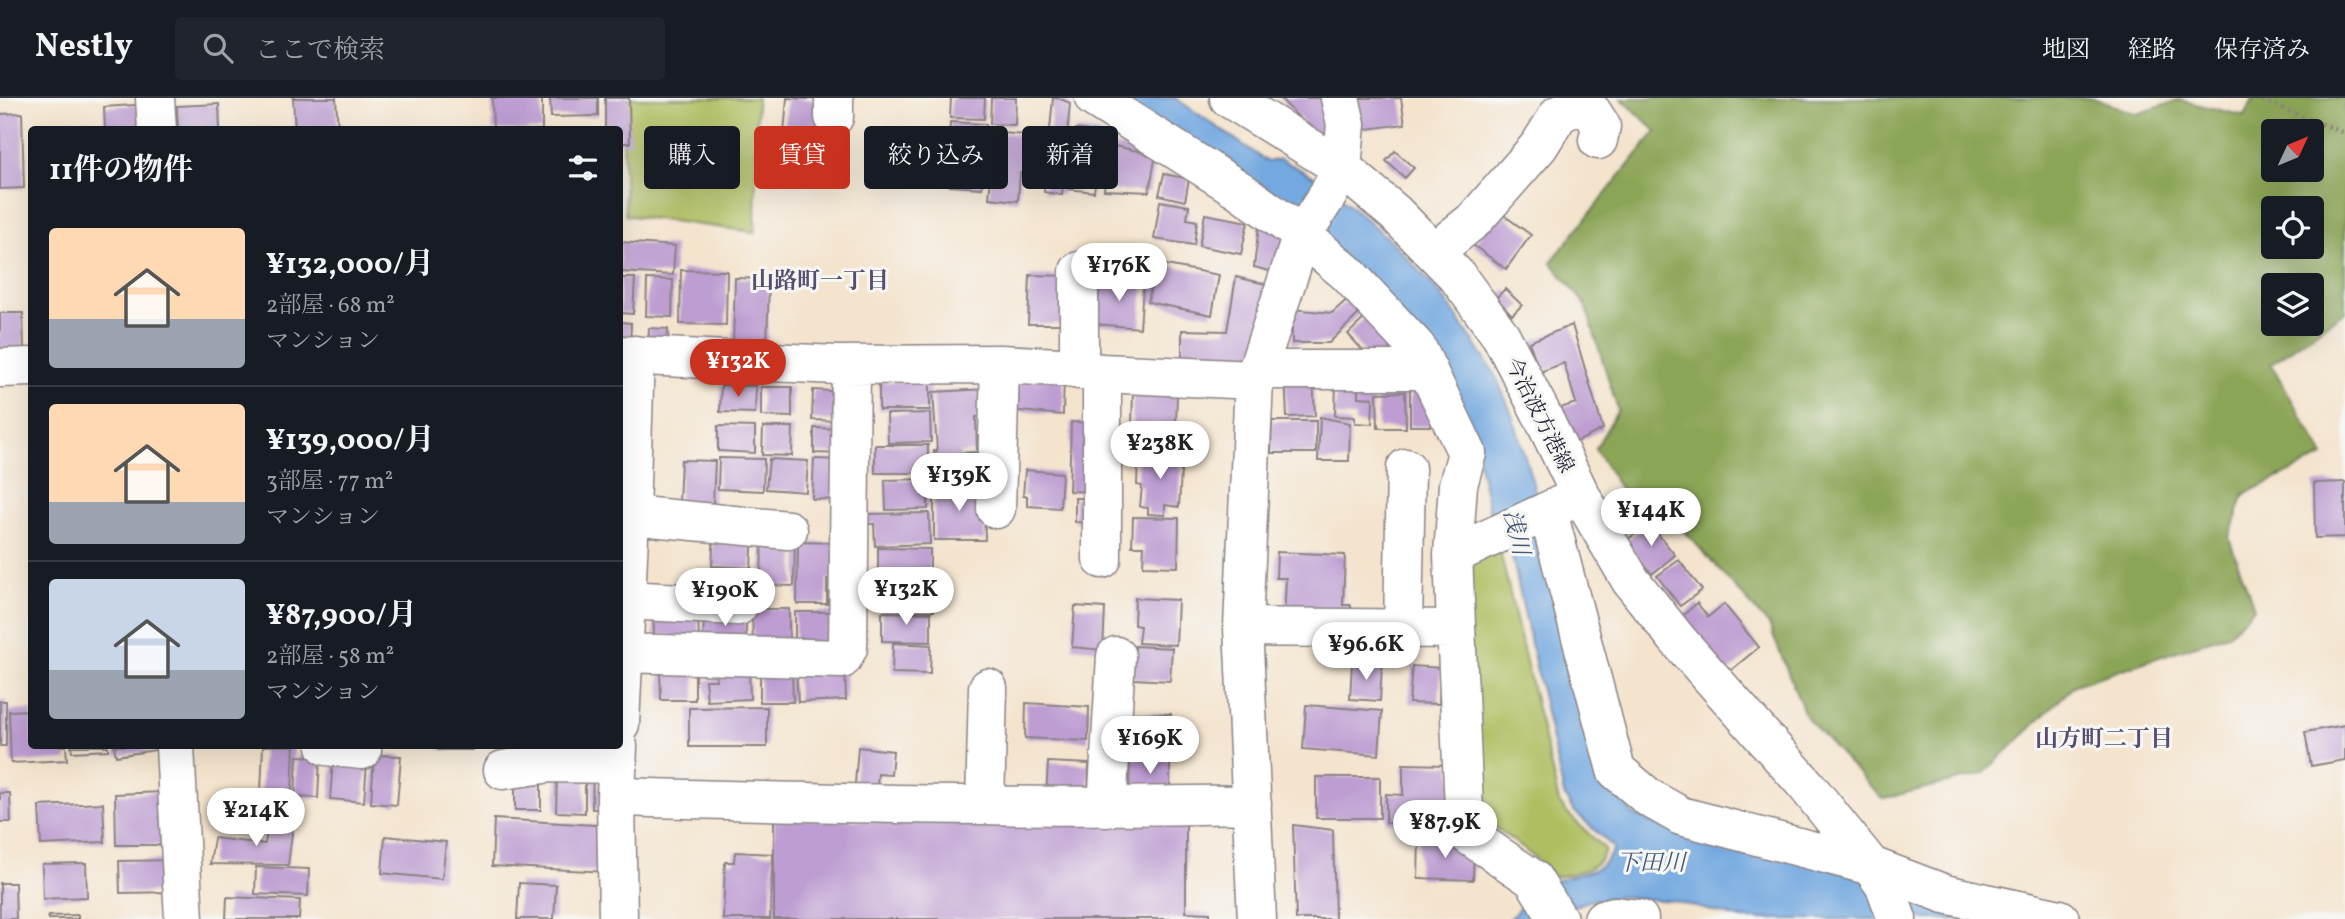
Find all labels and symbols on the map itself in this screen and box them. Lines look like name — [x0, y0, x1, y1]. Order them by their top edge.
north arrow — [2261, 119, 2324, 182]
pin: ¥176K — [1070, 244, 1168, 303]
district label: 山路町一丁目 — [751, 266, 889, 298]
pin: ¥132K — [689, 340, 787, 399]
street label: 今治波方港線 — [1497, 353, 1580, 478]
pin: ¥238K — [1111, 422, 1209, 481]
pin: ¥139K — [910, 454, 1008, 513]
pin: ¥144K — [1602, 489, 1700, 548]
water label: 浅川 — [1494, 506, 1536, 561]
pin: ¥190K — [676, 568, 774, 628]
pin: ¥132K — [857, 568, 955, 627]
pin: ¥96.6K — [1309, 622, 1423, 682]
pin: ¥169K — [1101, 716, 1199, 776]
district label: 山方町二丁目 — [2035, 724, 2173, 756]
pin: ¥214K — [207, 788, 305, 848]
pin: ¥87.9K — [1388, 800, 1502, 860]
water label: 下田川 — [1617, 848, 1689, 880]

